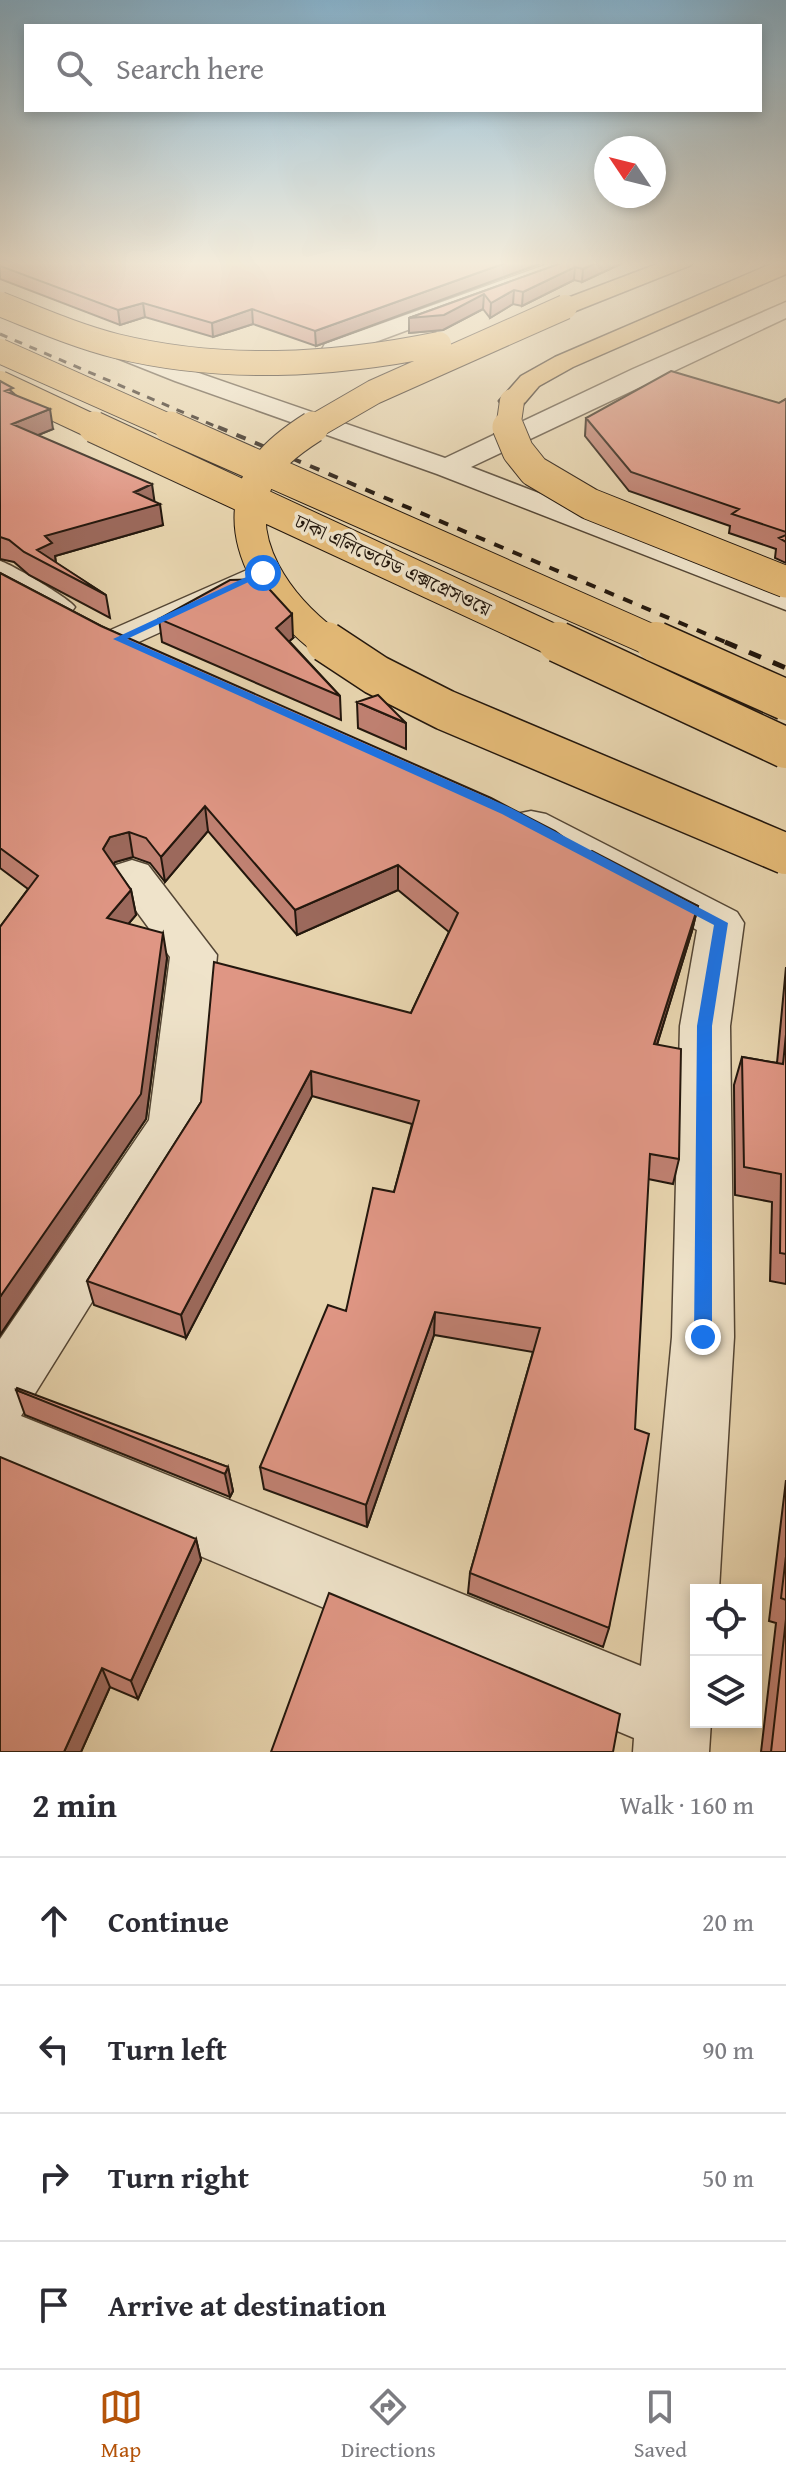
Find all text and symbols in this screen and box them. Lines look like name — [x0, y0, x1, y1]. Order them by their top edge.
search box — [24, 24, 762, 112]
icon: search — [52, 46, 96, 90]
text: Search here — [116, 46, 264, 90]
north arrow — [594, 136, 666, 208]
street label: ঢাকা এলিভেটেড এক্সপ্রেসওয়ে — [289, 506, 497, 623]
route start — [245, 555, 281, 591]
route end — [685, 1319, 721, 1355]
map controls — [690, 1584, 762, 1728]
button: locate — [690, 1584, 762, 1656]
button: layers — [690, 1656, 762, 1728]
text: 2 min — [32, 1780, 117, 1829]
text: Walk · 160 m — [620, 1785, 754, 1824]
icon: ahead — [32, 1899, 76, 1943]
text: Continue — [108, 1899, 229, 1943]
text: 20 m — [702, 1902, 754, 1941]
icon: left — [32, 2027, 76, 2071]
text: Turn left — [108, 2027, 227, 2071]
text: 90 m — [702, 2030, 754, 2069]
icon: right — [32, 2155, 76, 2199]
text: Turn right — [108, 2155, 249, 2199]
text: 50 m — [702, 2158, 754, 2197]
icon: arrive — [32, 2283, 76, 2327]
text: Arrive at destination — [108, 2283, 386, 2327]
tab: Map — [99, 2385, 143, 2465]
tab: Directions — [341, 2385, 436, 2465]
tab: Saved — [634, 2385, 687, 2465]

